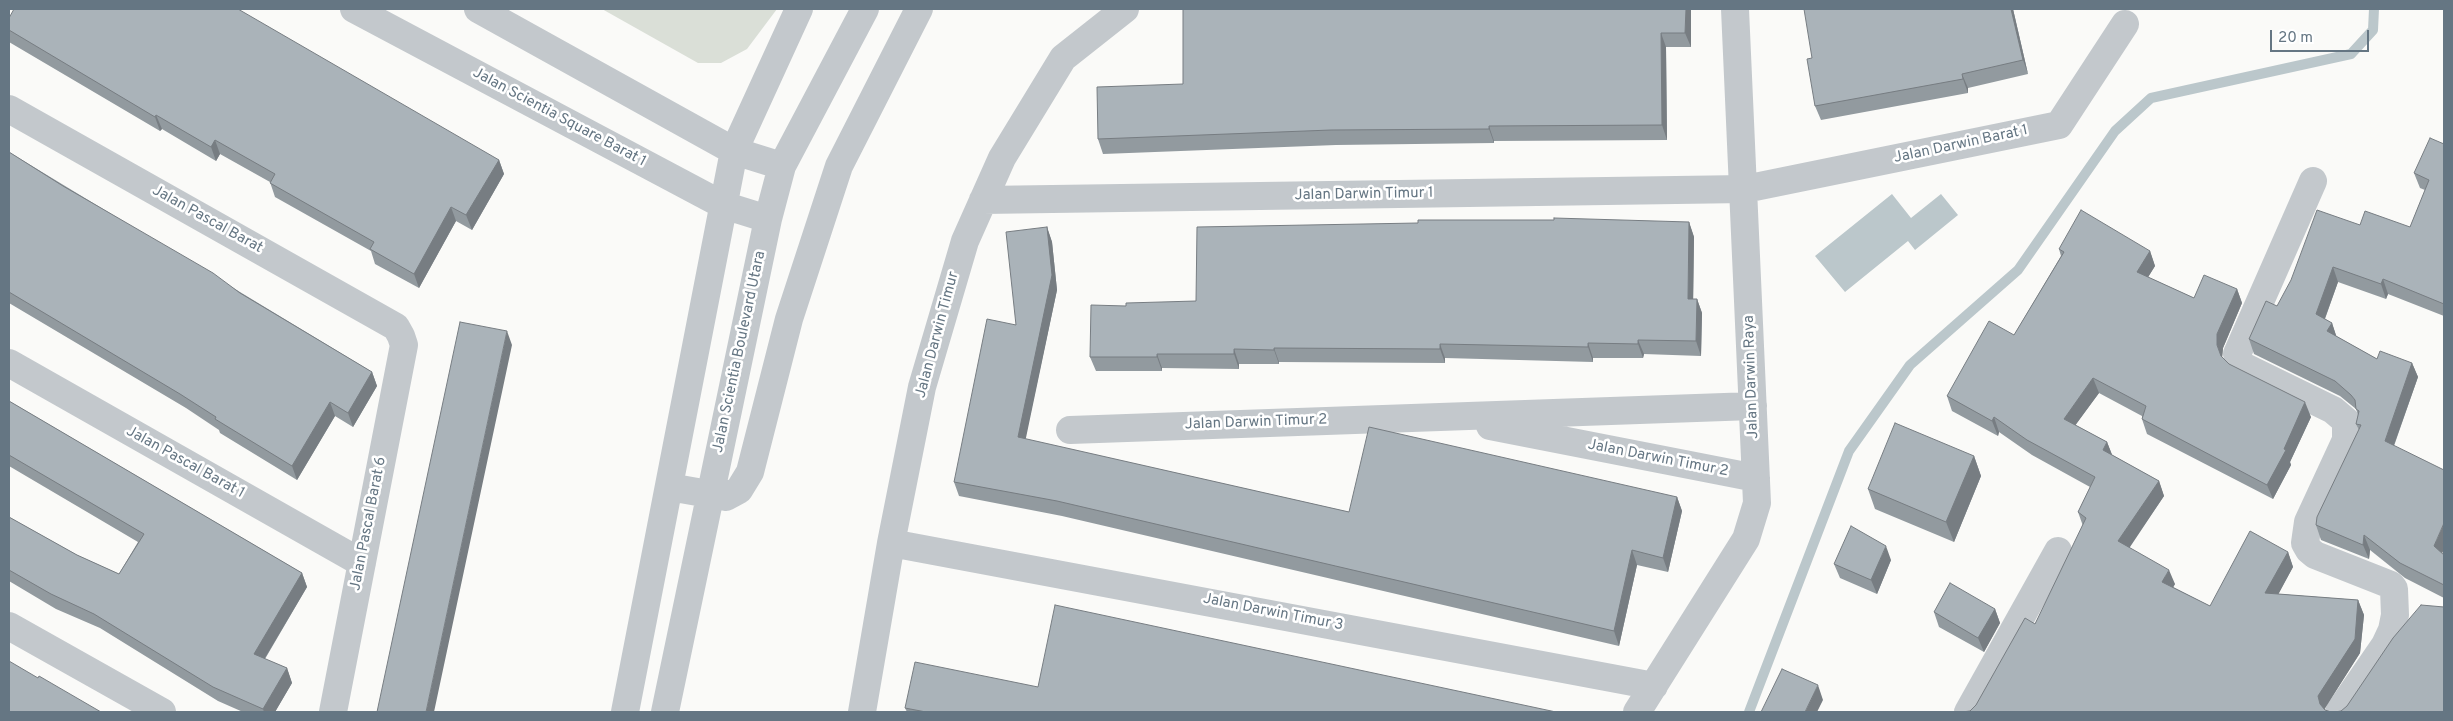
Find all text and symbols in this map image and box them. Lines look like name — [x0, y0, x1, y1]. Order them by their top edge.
scale bar — [2273, 20, 2372, 52]
text: 20 m — [2278, 29, 2313, 48]
street label: Jalan Scientia Square Barat 1 — [469, 65, 649, 171]
street label: Jalan Darwin Barat 1 — [1892, 122, 2030, 168]
street label: Jalan Pascal Barat — [149, 182, 265, 258]
street label: Jalan Darwin Timur 1 — [1294, 185, 1434, 205]
street label: Jalan Scientia Boulevard Utara — [710, 249, 770, 455]
street label: Jalan Darwin Timur — [912, 270, 964, 400]
street label: Jalan Darwin Raya — [1741, 315, 1763, 439]
street label: Jalan Darwin Timur 2 — [1184, 412, 1328, 434]
street label: Jalan Pascal Barat 1 — [123, 423, 247, 503]
street label: Jalan Darwin Timur 2 — [1586, 437, 1730, 481]
street label: Jalan Pascal Barat 6 — [347, 455, 391, 593]
street label: Jalan Darwin Timur 3 — [1201, 591, 1345, 635]

